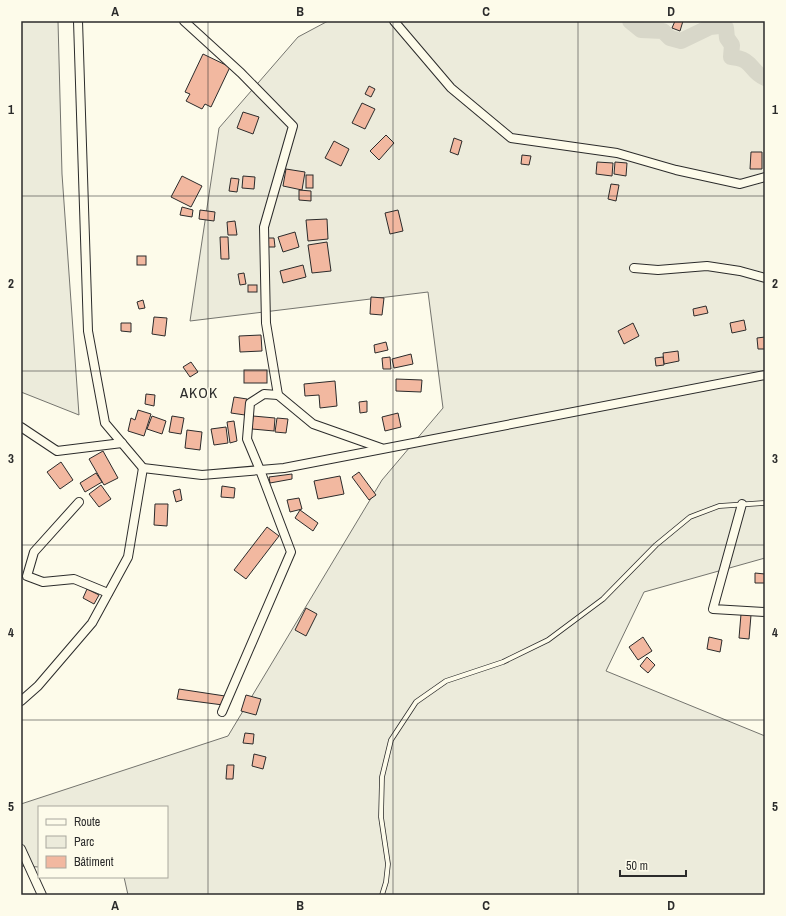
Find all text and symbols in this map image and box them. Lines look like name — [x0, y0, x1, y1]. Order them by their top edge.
text: A — [111, 3, 119, 20]
text: B — [296, 3, 304, 20]
text: C — [482, 3, 490, 20]
text: D — [667, 3, 675, 20]
text: 1 — [8, 101, 14, 118]
text: 1 — [772, 101, 778, 118]
text: 2 — [8, 275, 14, 292]
text: 2 — [772, 275, 778, 292]
district label: AKOK — [179, 382, 218, 403]
text: 3 — [8, 450, 14, 467]
text: 3 — [772, 450, 778, 467]
text: 4 — [8, 624, 14, 641]
text: 4 — [772, 624, 778, 641]
text: 5 — [8, 798, 14, 815]
text: 5 — [772, 798, 778, 815]
legend — [38, 806, 168, 878]
text: Route — [74, 814, 100, 830]
text: Parc — [74, 834, 94, 850]
scale bar — [620, 852, 686, 878]
text: Bâtiment — [74, 854, 114, 870]
text: 50 m — [626, 858, 648, 874]
text: A — [111, 897, 119, 914]
text: B — [296, 897, 304, 914]
text: C — [482, 897, 490, 914]
text: D — [667, 897, 675, 914]

